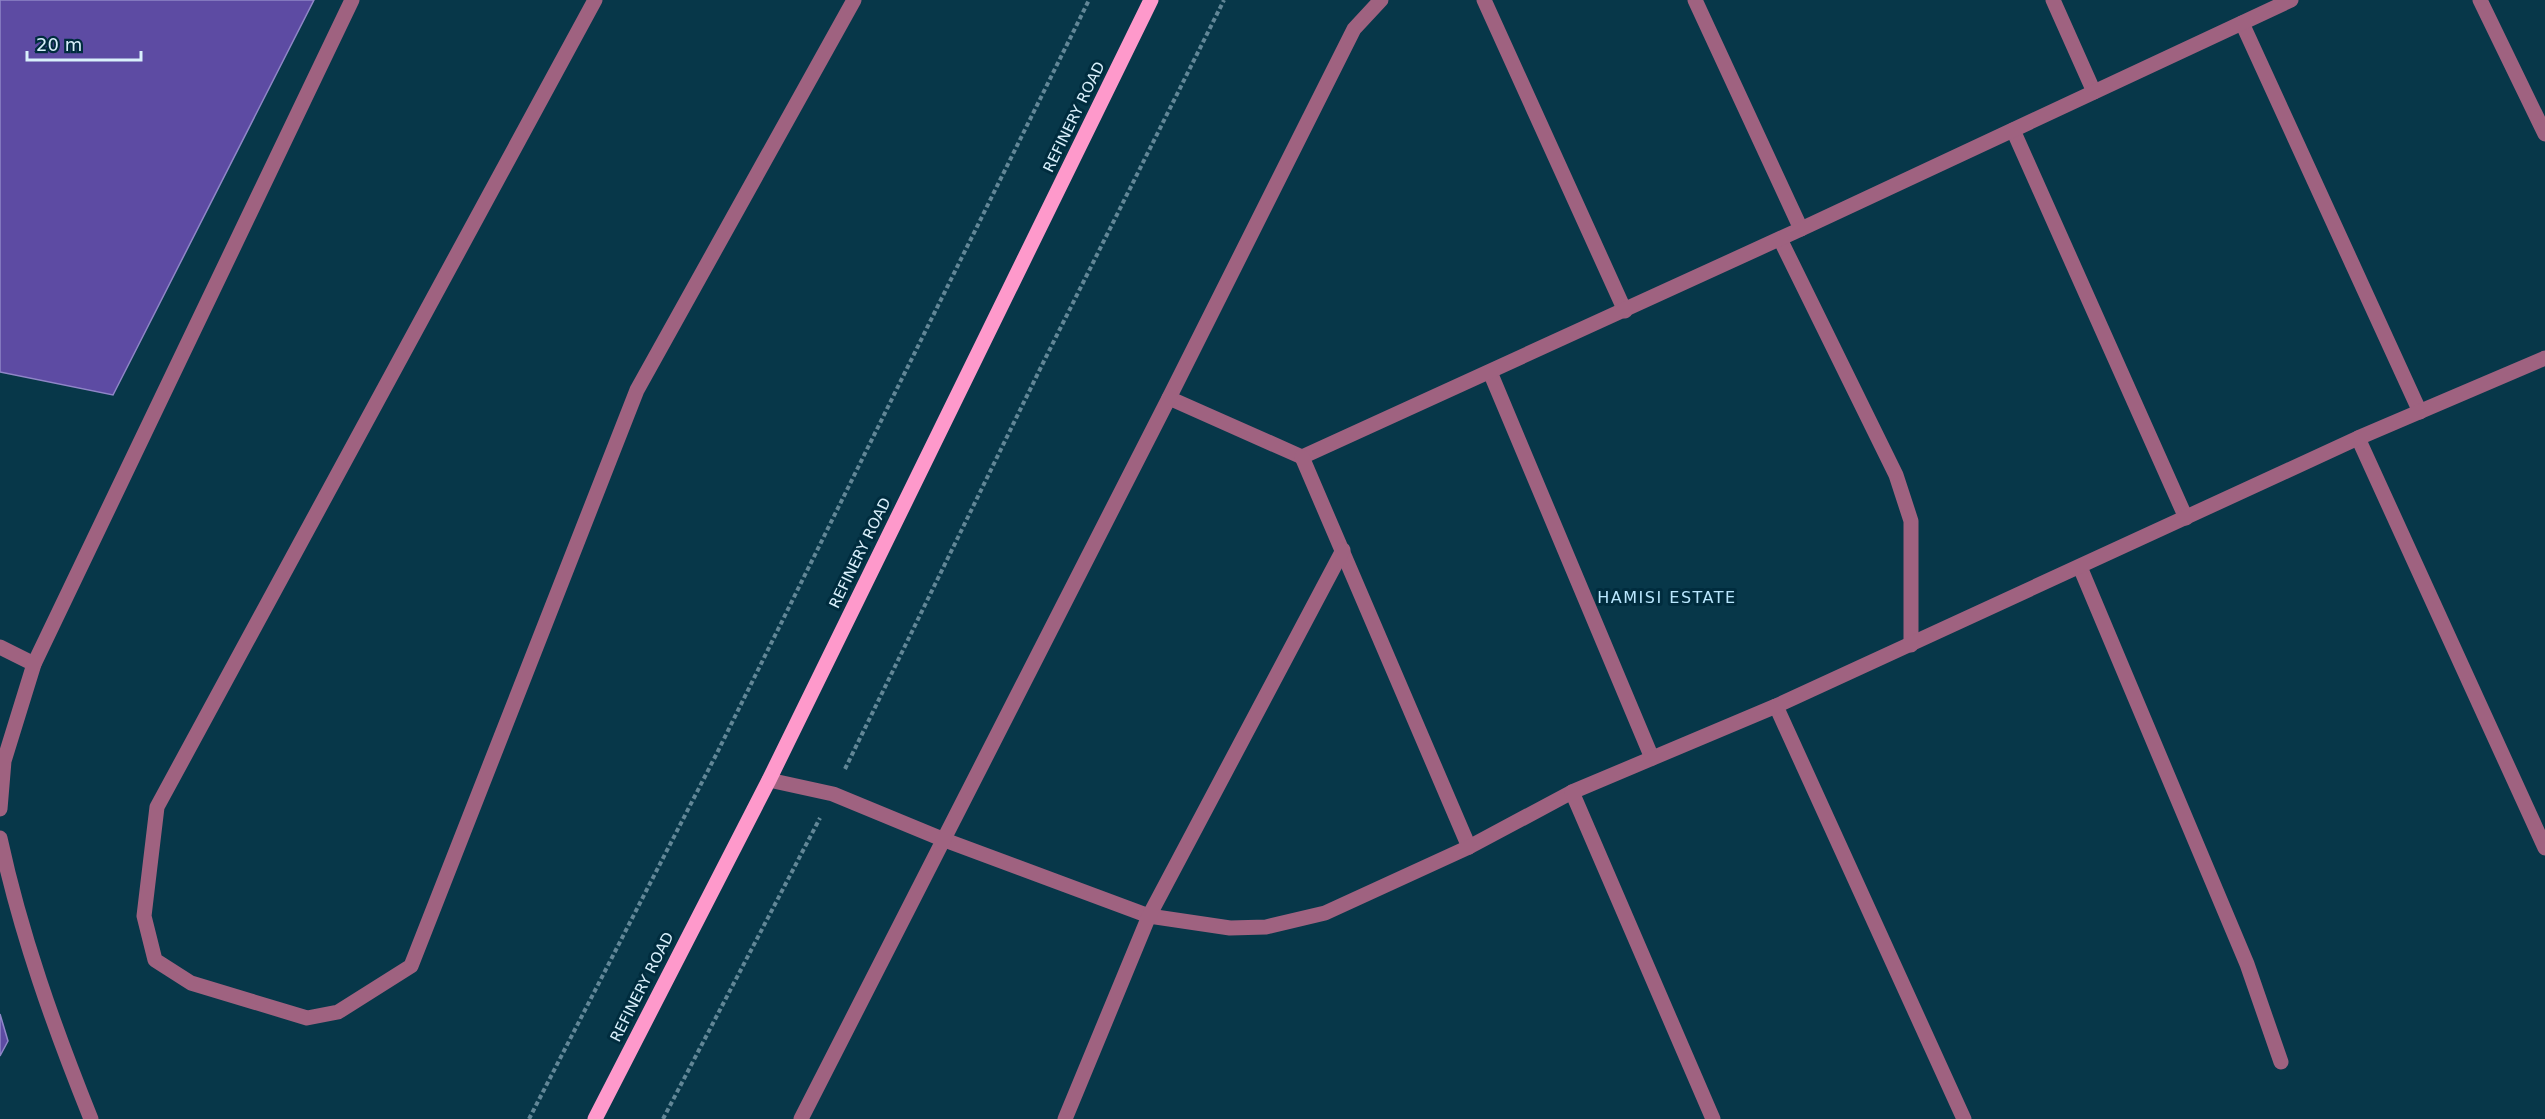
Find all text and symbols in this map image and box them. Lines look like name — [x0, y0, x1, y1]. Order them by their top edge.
scale bar — [27, 24, 141, 62]
text: 20 m — [36, 34, 82, 55]
street label: REFINERY ROAD — [1039, 59, 1109, 175]
street label: REFINERY ROAD — [825, 495, 895, 611]
district label: HAMISI ESTATE — [1597, 588, 1737, 607]
street label: REFINERY ROAD — [607, 929, 677, 1045]

